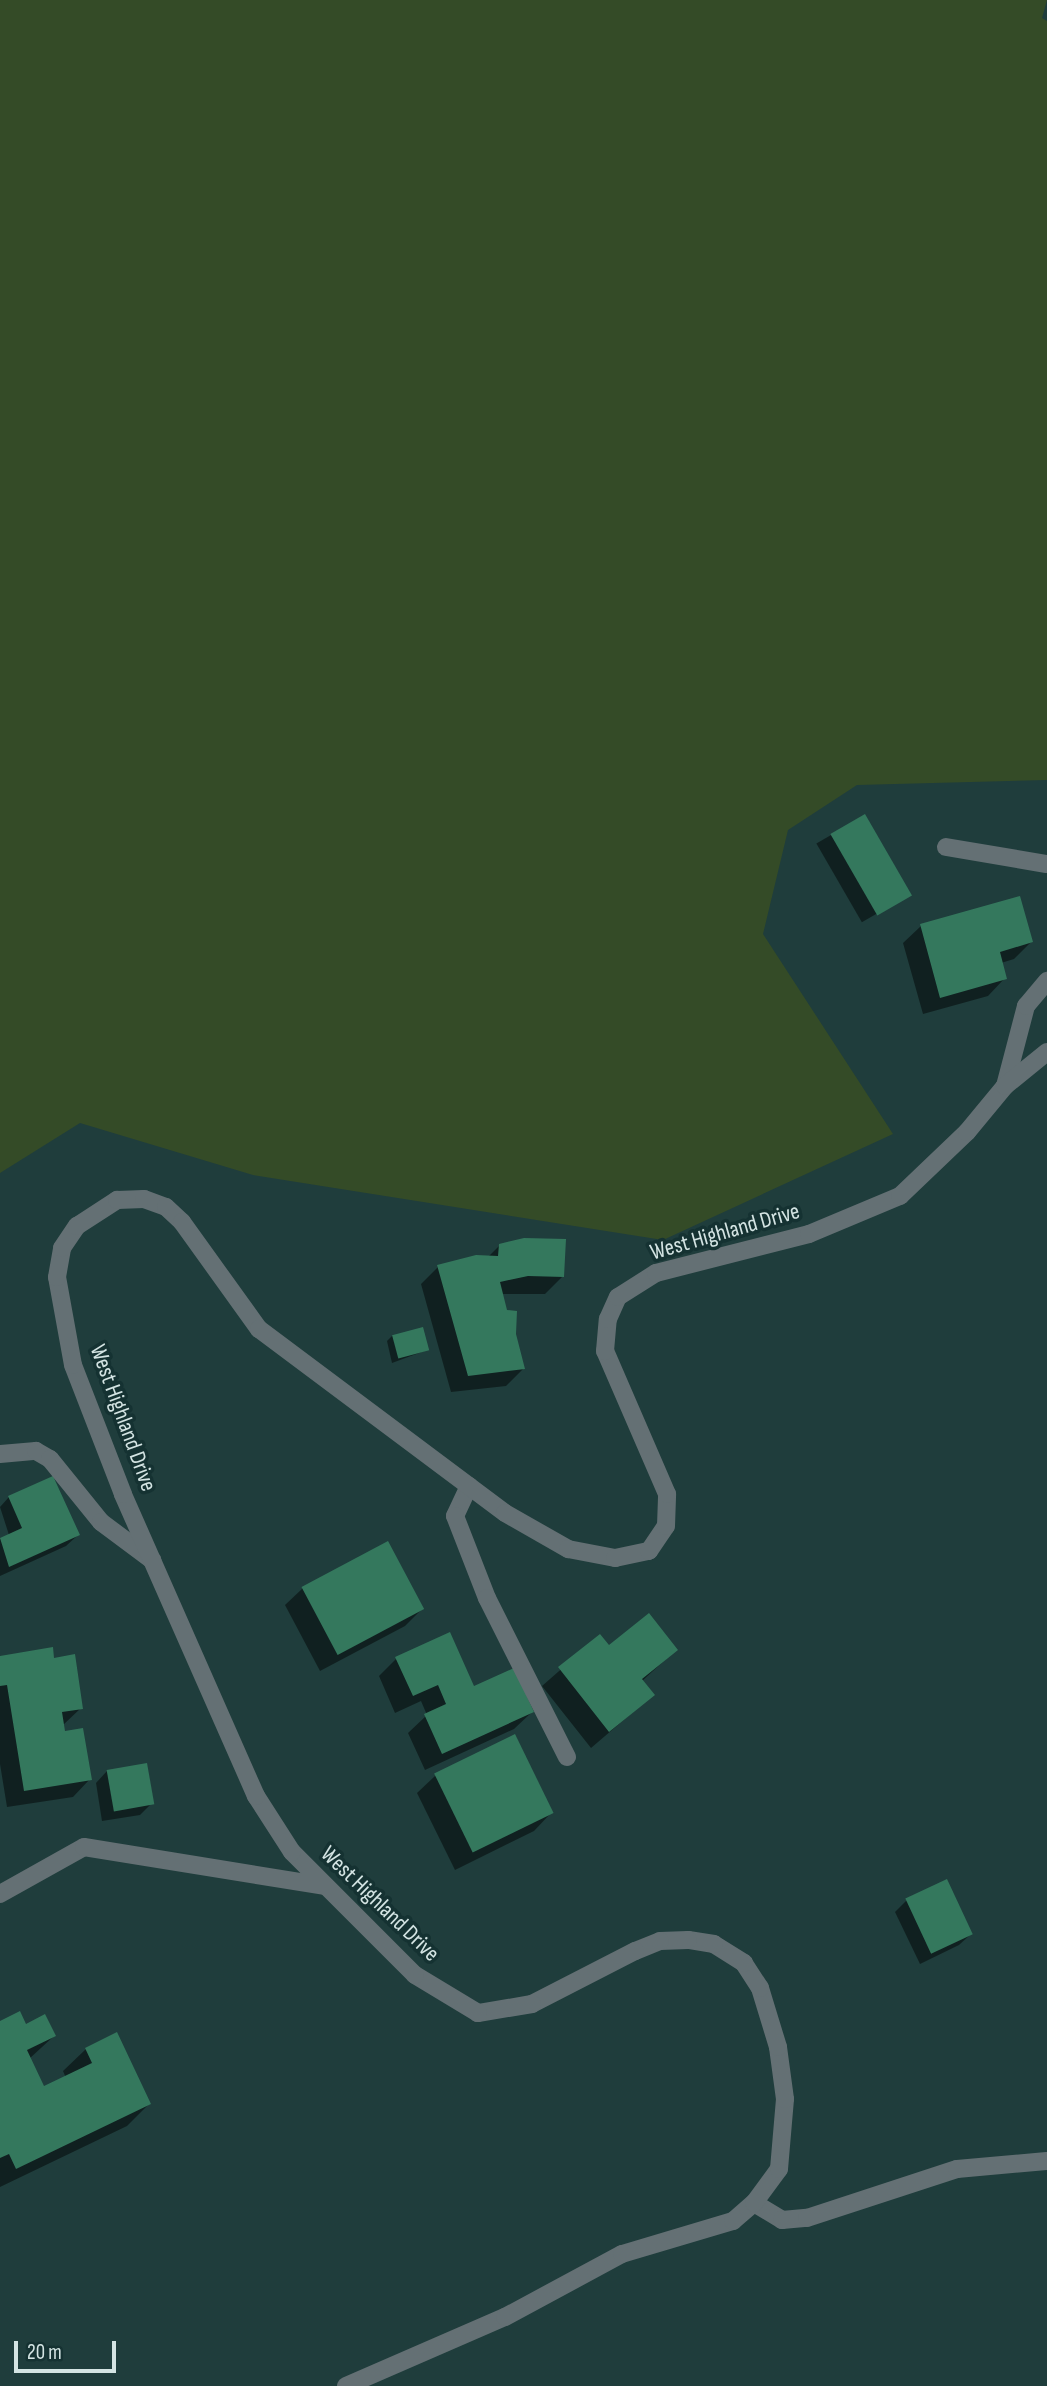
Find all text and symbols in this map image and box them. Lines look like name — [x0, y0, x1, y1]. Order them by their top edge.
street label: West Highland Drive — [647, 1197, 803, 1267]
street label: West Highland Drive — [84, 1341, 162, 1495]
street label: West Highland Drive — [315, 1841, 445, 1967]
scale bar — [18, 2326, 119, 2370]
text: 20 m — [27, 2340, 62, 2365]

